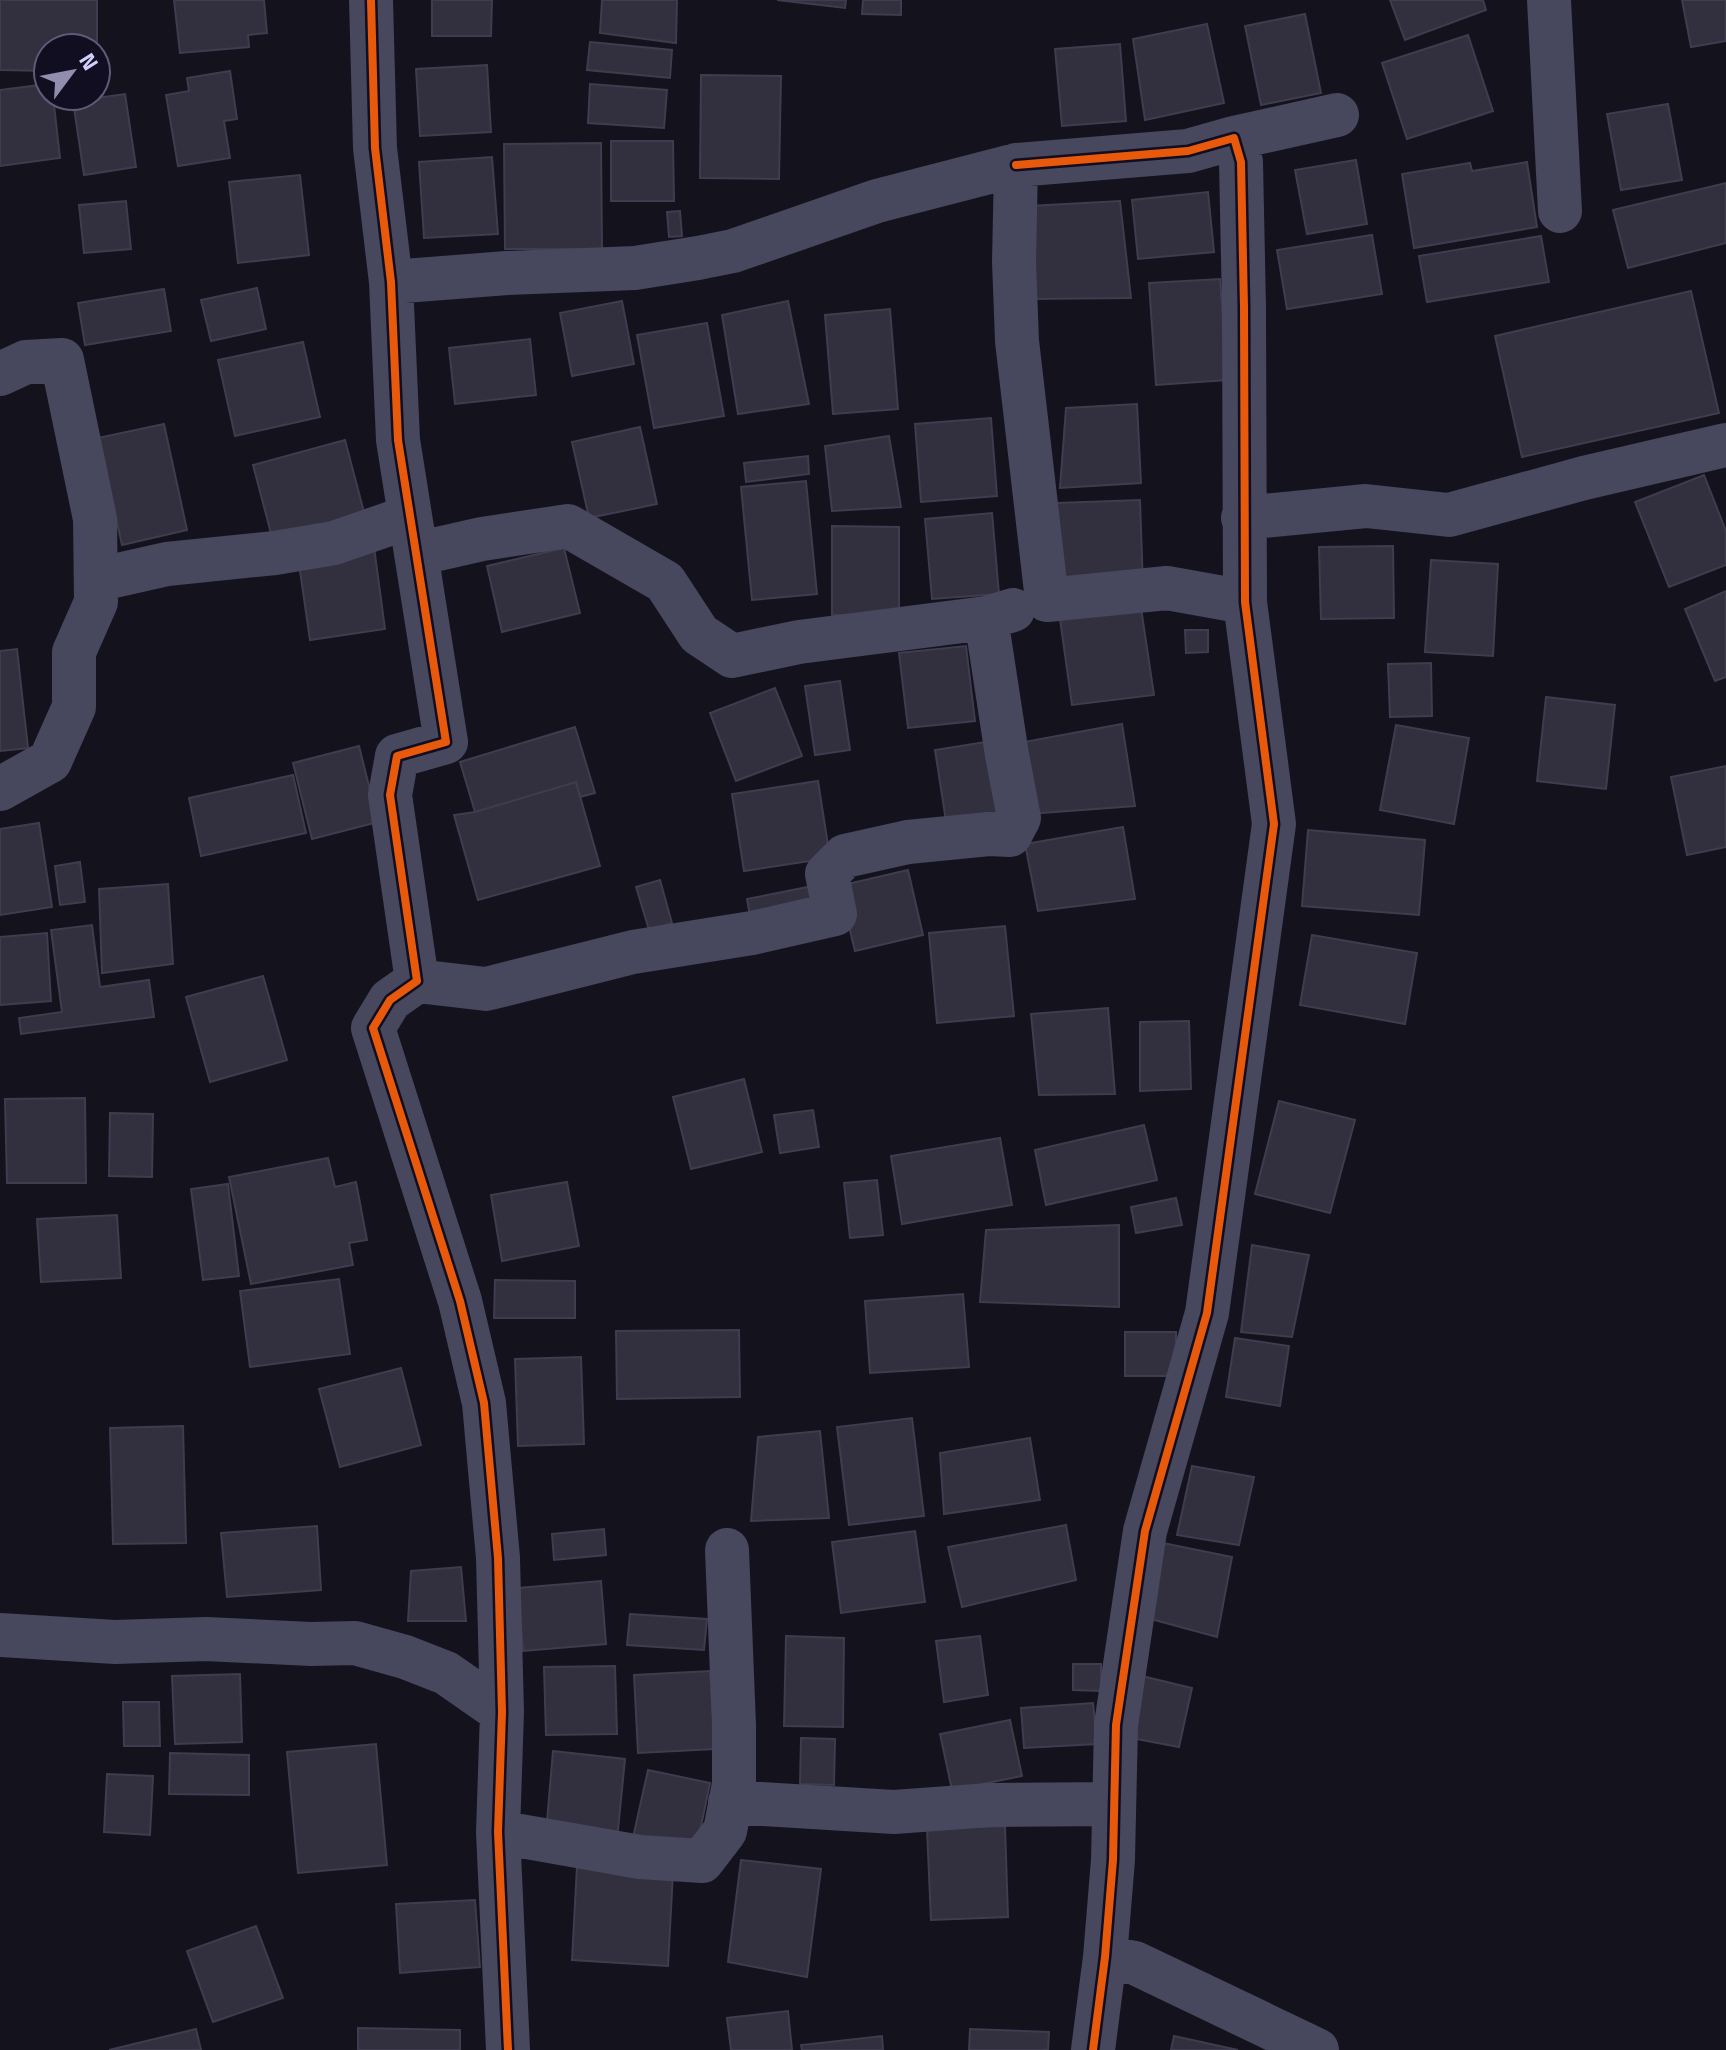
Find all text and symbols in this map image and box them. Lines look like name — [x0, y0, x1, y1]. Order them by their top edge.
north arrow — [32, 32, 112, 112]
text: N — [71, 46, 107, 77]

